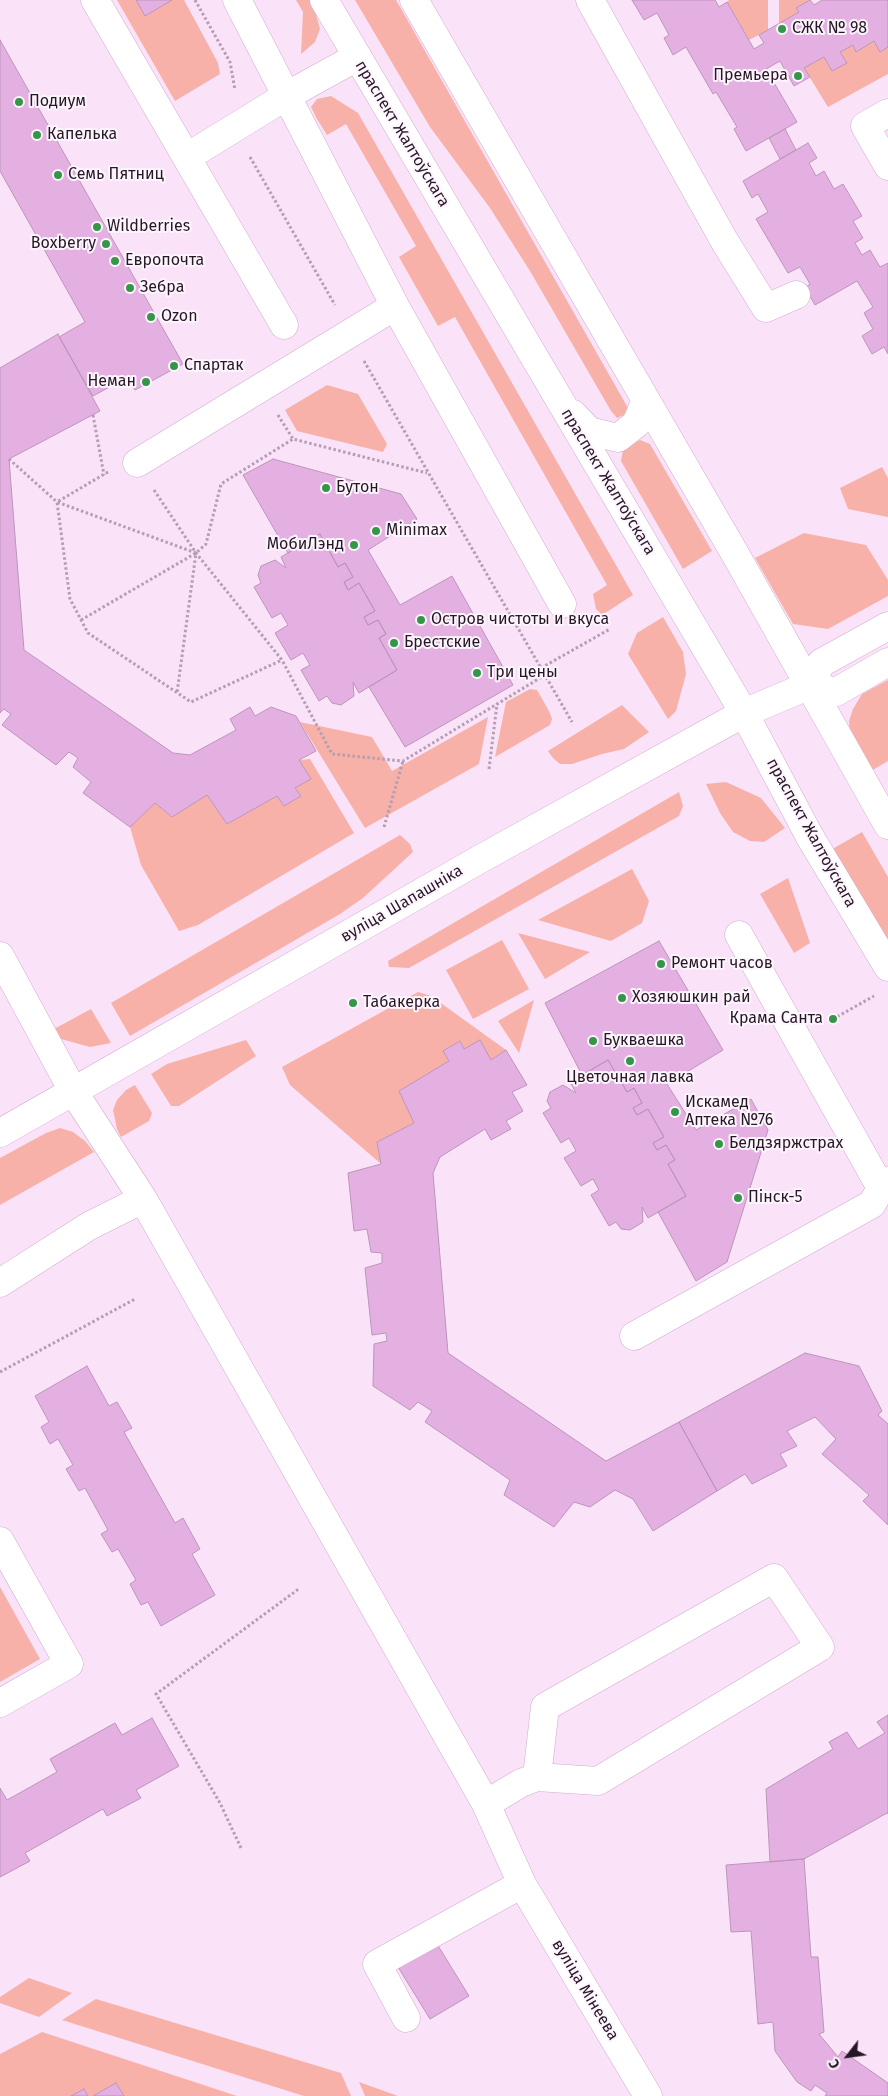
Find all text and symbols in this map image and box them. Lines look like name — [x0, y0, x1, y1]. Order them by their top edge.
place label: СЖК № 98 — [792, 19, 867, 39]
marker: СЖК № 98 — [776, 23, 788, 35]
street label: праспект Жалтоўскага — [351, 57, 453, 211]
place label: Премьера — [713, 66, 788, 86]
marker: Премьера — [792, 70, 804, 82]
place label: Подиум — [29, 92, 86, 112]
marker: Подиум — [13, 96, 25, 108]
place label: Капелька — [47, 125, 117, 145]
marker: Капелька — [31, 129, 43, 141]
place label: Семь Пятниц — [68, 165, 164, 185]
marker: Семь Пятниц — [52, 169, 64, 181]
place label: Wildberries — [107, 217, 190, 237]
marker: Wildberries — [91, 221, 103, 233]
place label: Boxberry — [31, 234, 96, 254]
marker: Boxberry — [100, 238, 112, 250]
place label: Европочта — [125, 251, 204, 271]
marker: Европочта — [109, 255, 121, 267]
place label: Зебра — [140, 278, 184, 298]
marker: Зебра — [124, 282, 136, 294]
place label: Ozon — [161, 307, 198, 327]
marker: Ozon — [145, 311, 157, 323]
place label: Спартак — [184, 356, 244, 376]
marker: Спартак — [168, 360, 180, 372]
place label: Неман — [87, 372, 136, 392]
marker: Неман — [140, 376, 152, 388]
street label: праспект Жалтоўскага — [557, 405, 659, 559]
place label: Бутон — [336, 478, 379, 498]
marker: Бутон — [320, 482, 332, 494]
place label: Minimax — [386, 521, 447, 541]
marker: Minimax — [370, 525, 382, 537]
place label: МобиЛэнд — [267, 535, 344, 555]
marker: МобиЛэнд — [348, 539, 360, 551]
place label: Остров чистоты и вкуса — [431, 610, 609, 630]
marker: Остров чистоты и вкуса — [415, 614, 427, 626]
place label: Брестские — [404, 633, 480, 653]
marker: Брестские — [388, 637, 400, 649]
place label: Три цены — [487, 663, 558, 683]
marker: Три цены — [471, 667, 483, 679]
street label: праспект Жалтоўскага — [762, 755, 860, 911]
street label: вуліца Шапашніка — [338, 861, 466, 947]
place label: Ремонт часов — [671, 954, 773, 974]
marker: Ремонт часов — [655, 958, 667, 970]
place label: Хозяюшкин рай — [632, 988, 751, 1008]
marker: Хозяюшкин рай — [616, 992, 628, 1004]
place label: Табакерка — [363, 993, 440, 1013]
marker: Табакерка — [347, 997, 359, 1009]
place label: Крама Санта — [730, 1009, 823, 1029]
marker: Крама Санта — [827, 1013, 839, 1025]
place label: Букваешка — [603, 1031, 684, 1051]
marker: Букваешка — [587, 1035, 599, 1047]
marker: Цветочная лавка — [624, 1055, 636, 1067]
place label: Цветочная лавка — [566, 1068, 694, 1088]
place label: Искамед Аптека №76 — [685, 1093, 773, 1131]
marker: Искамед Аптека №76 — [669, 1106, 681, 1118]
place label: Белдзяржстрах — [729, 1134, 843, 1154]
marker: Белдзяржстрах — [713, 1138, 725, 1150]
place label: Пінск-5 — [748, 1188, 802, 1208]
marker: Пінск-5 — [732, 1192, 744, 1204]
street label: вуліца Мінеева — [547, 1936, 623, 2044]
north arrow — [823, 2031, 873, 2081]
text: С — [825, 2056, 844, 2071]

